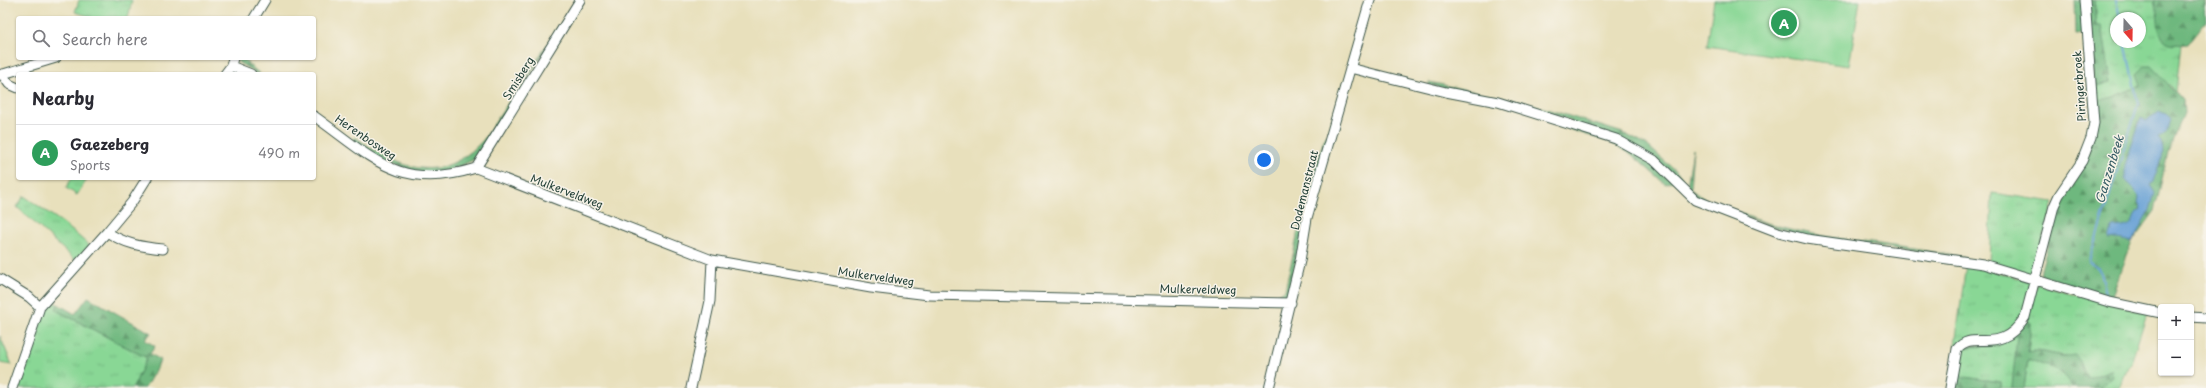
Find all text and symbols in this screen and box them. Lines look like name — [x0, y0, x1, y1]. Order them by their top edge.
pin: A — [1771, 8, 1797, 38]
north arrow — [2110, 12, 2146, 48]
search box — [16, 16, 316, 60]
icon: search — [30, 27, 52, 49]
text: Search here — [62, 27, 148, 50]
street label: Piringerbroek — [2068, 49, 2090, 122]
street label: Smisberg — [498, 53, 538, 103]
text: Nearby — [32, 85, 94, 111]
street label: Herenbosweg — [332, 110, 400, 164]
text: Gaezeberg — [70, 132, 149, 155]
water label: Ganzenbeek — [2090, 132, 2128, 205]
text: A — [40, 143, 50, 162]
text: 490 m — [258, 143, 300, 162]
street label: Dodemanstraat — [1286, 148, 1322, 232]
your location — [1254, 150, 1274, 170]
text: Sports — [70, 155, 110, 174]
street label: Mulkerveldweg — [528, 169, 606, 213]
street label: Mulkerveldweg — [837, 262, 915, 290]
street label: Mulkerveldweg — [1159, 280, 1237, 298]
map controls — [2158, 304, 2194, 376]
button: + — [2158, 304, 2194, 340]
button: − — [2158, 340, 2194, 376]

